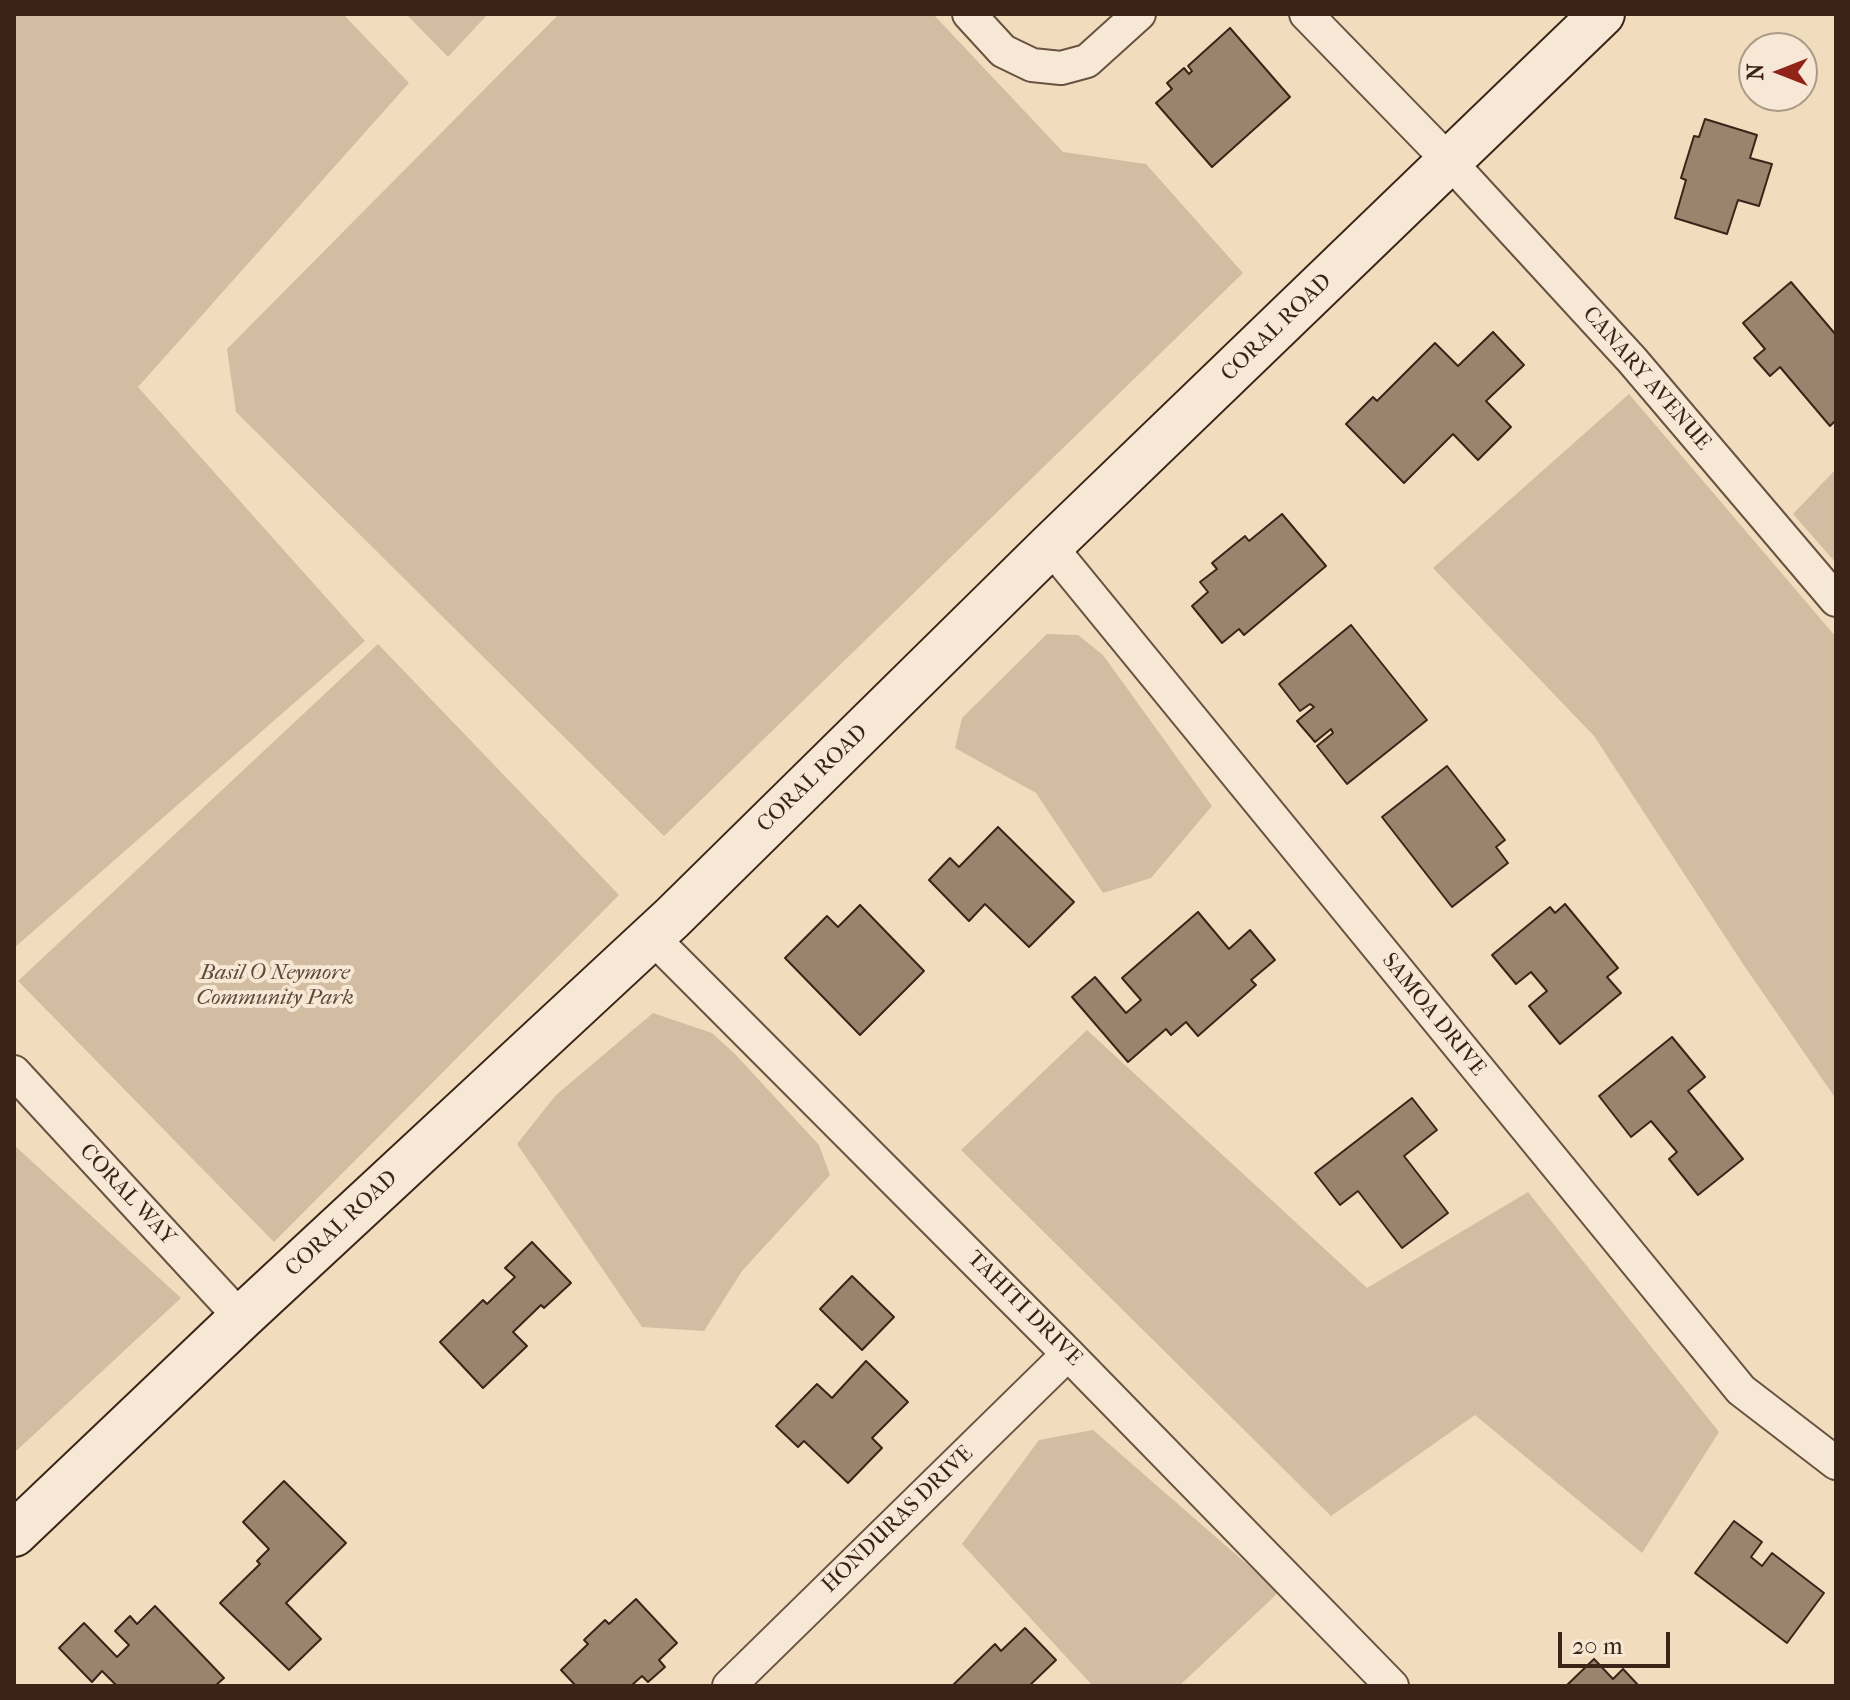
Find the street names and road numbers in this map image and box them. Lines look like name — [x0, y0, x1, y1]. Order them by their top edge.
street label: CORAL ROAD — [1216, 269, 1338, 387]
street label: CANARY AVENUE — [1576, 302, 1716, 456]
street label: CORAL ROAD — [752, 720, 874, 838]
street label: SAMOA DRIVE — [1375, 948, 1491, 1082]
street label: CORAL WAY — [73, 1139, 181, 1251]
street label: CORAL ROAD — [280, 1165, 404, 1283]
street label: TAHITI DRIVE — [961, 1246, 1087, 1372]
street label: HONDURAS DRIVE — [817, 1441, 979, 1599]

